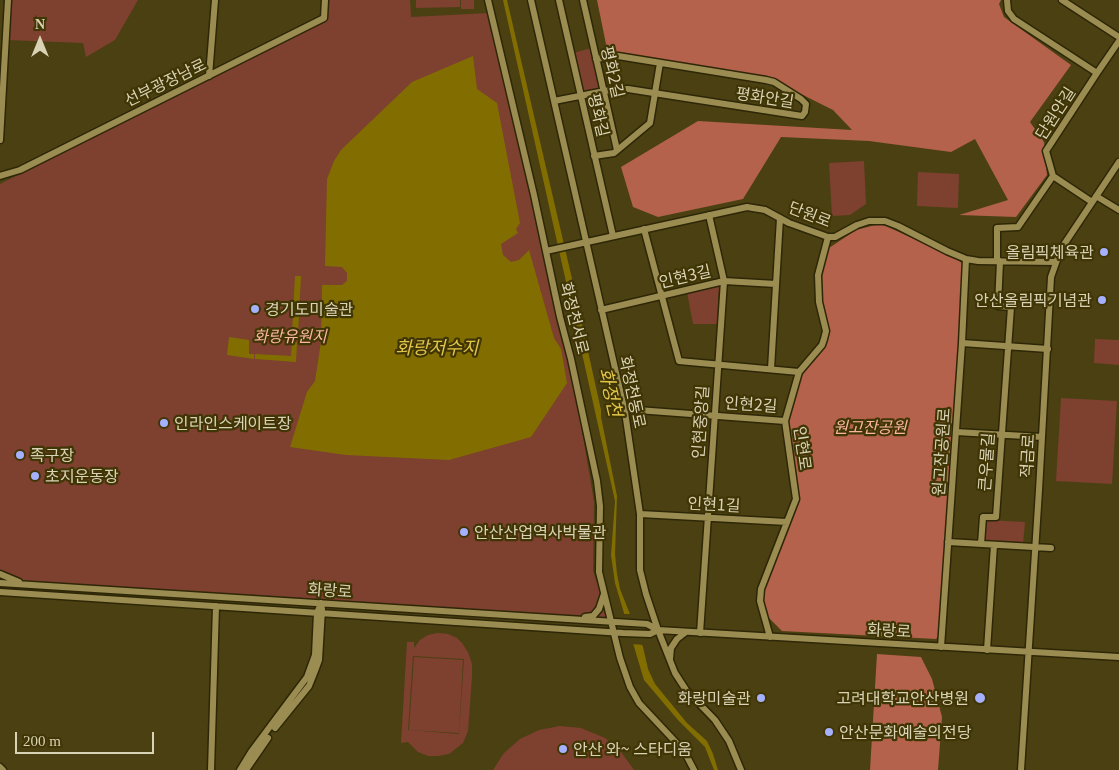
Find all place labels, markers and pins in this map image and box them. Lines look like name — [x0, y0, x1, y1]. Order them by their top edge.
place label: 올림픽체육관 — [1006, 242, 1094, 262]
marker: 올림픽체육관 — [1098, 246, 1110, 258]
place label: 안산올림픽기념관 — [974, 290, 1092, 310]
marker: 안산올림픽기념관 — [1096, 294, 1108, 306]
place label: 경기도미술관 — [265, 299, 353, 319]
marker: 경기도미술관 — [249, 303, 261, 315]
place label: 인라인스케이트장 — [174, 413, 292, 433]
marker: 인라인스케이트장 — [158, 417, 170, 429]
place label: 족구장 — [30, 445, 74, 465]
marker: 족구장 — [14, 449, 26, 461]
place label: 초지운동장 — [45, 466, 119, 486]
marker: 초지운동장 — [29, 470, 41, 482]
place label: 안산산업역사박물관 — [474, 522, 606, 542]
marker: 안산산업역사박물관 — [458, 526, 470, 538]
place label: 화랑미술관 — [677, 688, 751, 708]
place label: 고려대학교안산병원 — [837, 688, 969, 708]
marker: 고려대학교안산병원 — [973, 691, 987, 705]
marker: 화랑미술관 — [755, 692, 767, 704]
place label: 안산문화예술의전당 — [839, 722, 971, 742]
marker: 안산문화예술의전당 — [823, 726, 835, 738]
place label: 안산 와~ 스타디움 — [573, 739, 692, 759]
marker: 안산 와~ 스타디움 — [557, 743, 569, 755]

